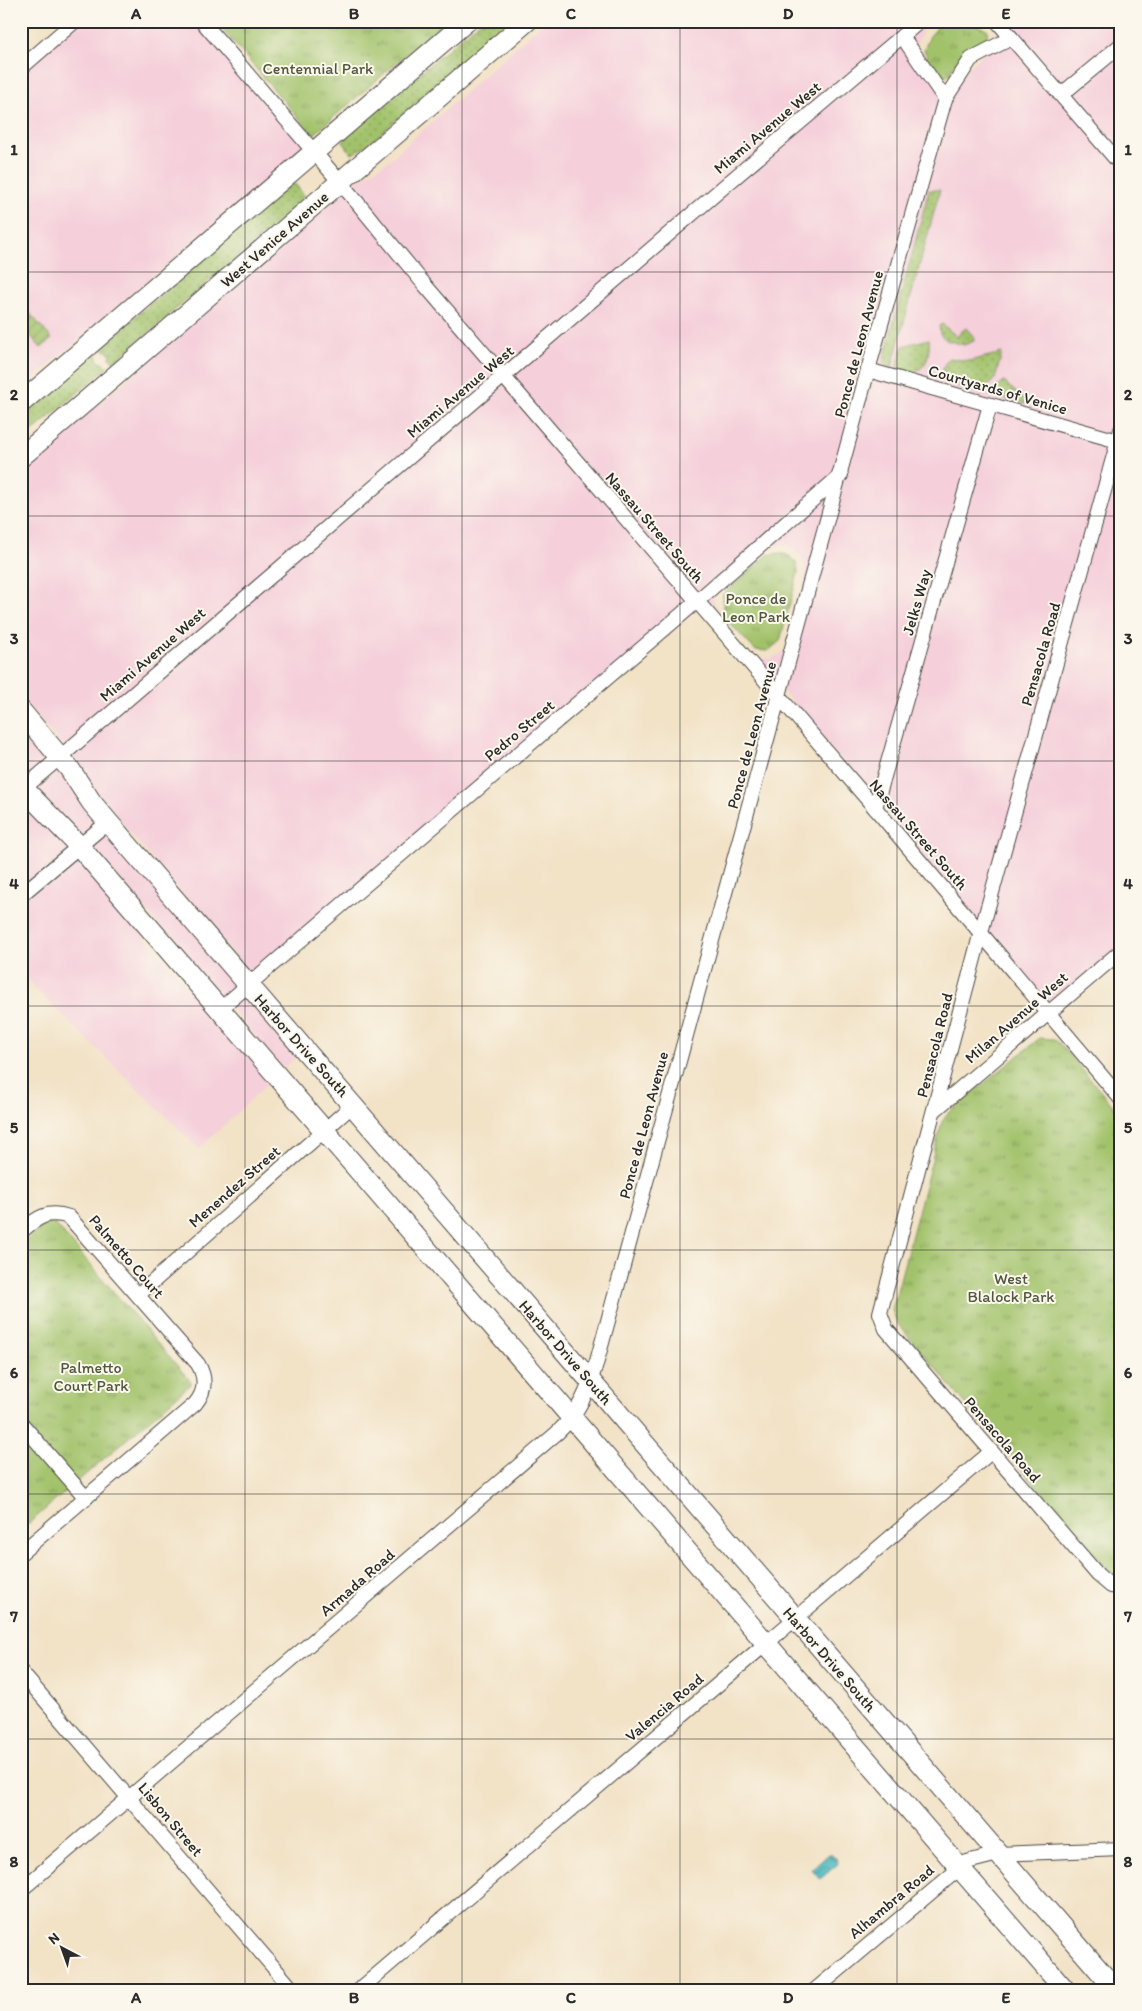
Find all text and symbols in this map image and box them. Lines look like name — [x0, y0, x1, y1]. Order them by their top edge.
text: A — [130, 4, 142, 23]
text: B — [349, 4, 360, 23]
text: C — [566, 4, 577, 23]
text: D — [783, 4, 794, 23]
text: E — [1002, 4, 1011, 23]
park label: Centennial Park — [263, 59, 374, 78]
street label: Miami Avenue West — [710, 77, 825, 178]
text: 1 — [10, 140, 18, 159]
text: 1 — [1124, 140, 1132, 159]
street label: West Venice Avenue — [216, 187, 332, 292]
street label: Ponce de Leon Avenue — [830, 268, 887, 420]
street label: Miami Avenue West — [403, 341, 518, 442]
street label: Courtyards of Venice — [926, 361, 1070, 418]
text: 2 — [10, 385, 19, 404]
text: 2 — [1124, 385, 1133, 404]
street label: Nassau Street South — [601, 468, 708, 587]
street label: Jelks Way — [898, 566, 935, 637]
park label: Ponce de Leon Park — [722, 589, 791, 626]
street label: Pensacola Road — [1017, 600, 1064, 708]
street label: Miami Avenue West — [96, 603, 209, 705]
text: 3 — [10, 629, 19, 648]
text: 3 — [1124, 629, 1133, 648]
street label: Ponce de Leon Avenue — [723, 659, 780, 811]
street label: Pedro Street — [480, 696, 558, 765]
street label: Nassau Street South — [865, 775, 972, 894]
text: 4 — [9, 874, 19, 893]
text: 4 — [1123, 874, 1133, 893]
street label: Milan Avenue West — [961, 968, 1072, 1067]
street label: Harbor Drive South — [250, 990, 353, 1101]
street label: Pensacola Road — [912, 990, 957, 1099]
street label: Ponce de Leon Avenue — [615, 1049, 672, 1201]
text: 5 — [10, 1118, 19, 1137]
text: 5 — [1124, 1118, 1133, 1137]
street label: Menendez Street — [185, 1141, 284, 1231]
street label: Palmetto Court — [85, 1211, 168, 1302]
park label: West Blalock Park — [968, 1269, 1055, 1306]
street label: Harbor Drive South — [515, 1296, 616, 1409]
park label: Palmetto Court Park — [53, 1358, 129, 1395]
text: 6 — [10, 1363, 19, 1382]
text: 6 — [1124, 1363, 1133, 1382]
street label: Pensacola Road — [960, 1393, 1045, 1486]
street label: Armada Road — [316, 1545, 399, 1620]
street label: Harbor Drive South — [779, 1603, 880, 1716]
text: 7 — [9, 1607, 18, 1626]
text: 7 — [1123, 1607, 1132, 1626]
street label: Valencia Road — [621, 1669, 707, 1746]
street label: Lisbon Street — [134, 1778, 207, 1860]
text: 8 — [10, 1852, 19, 1871]
text: 8 — [1124, 1852, 1133, 1871]
street label: Alhambra Road — [845, 1860, 938, 1943]
north arrow — [38, 1924, 88, 1974]
text: N — [45, 1929, 63, 1948]
text: A — [130, 1988, 142, 2007]
text: B — [349, 1988, 360, 2007]
text: C — [566, 1988, 577, 2007]
text: D — [783, 1988, 794, 2007]
text: E — [1002, 1988, 1011, 2007]

